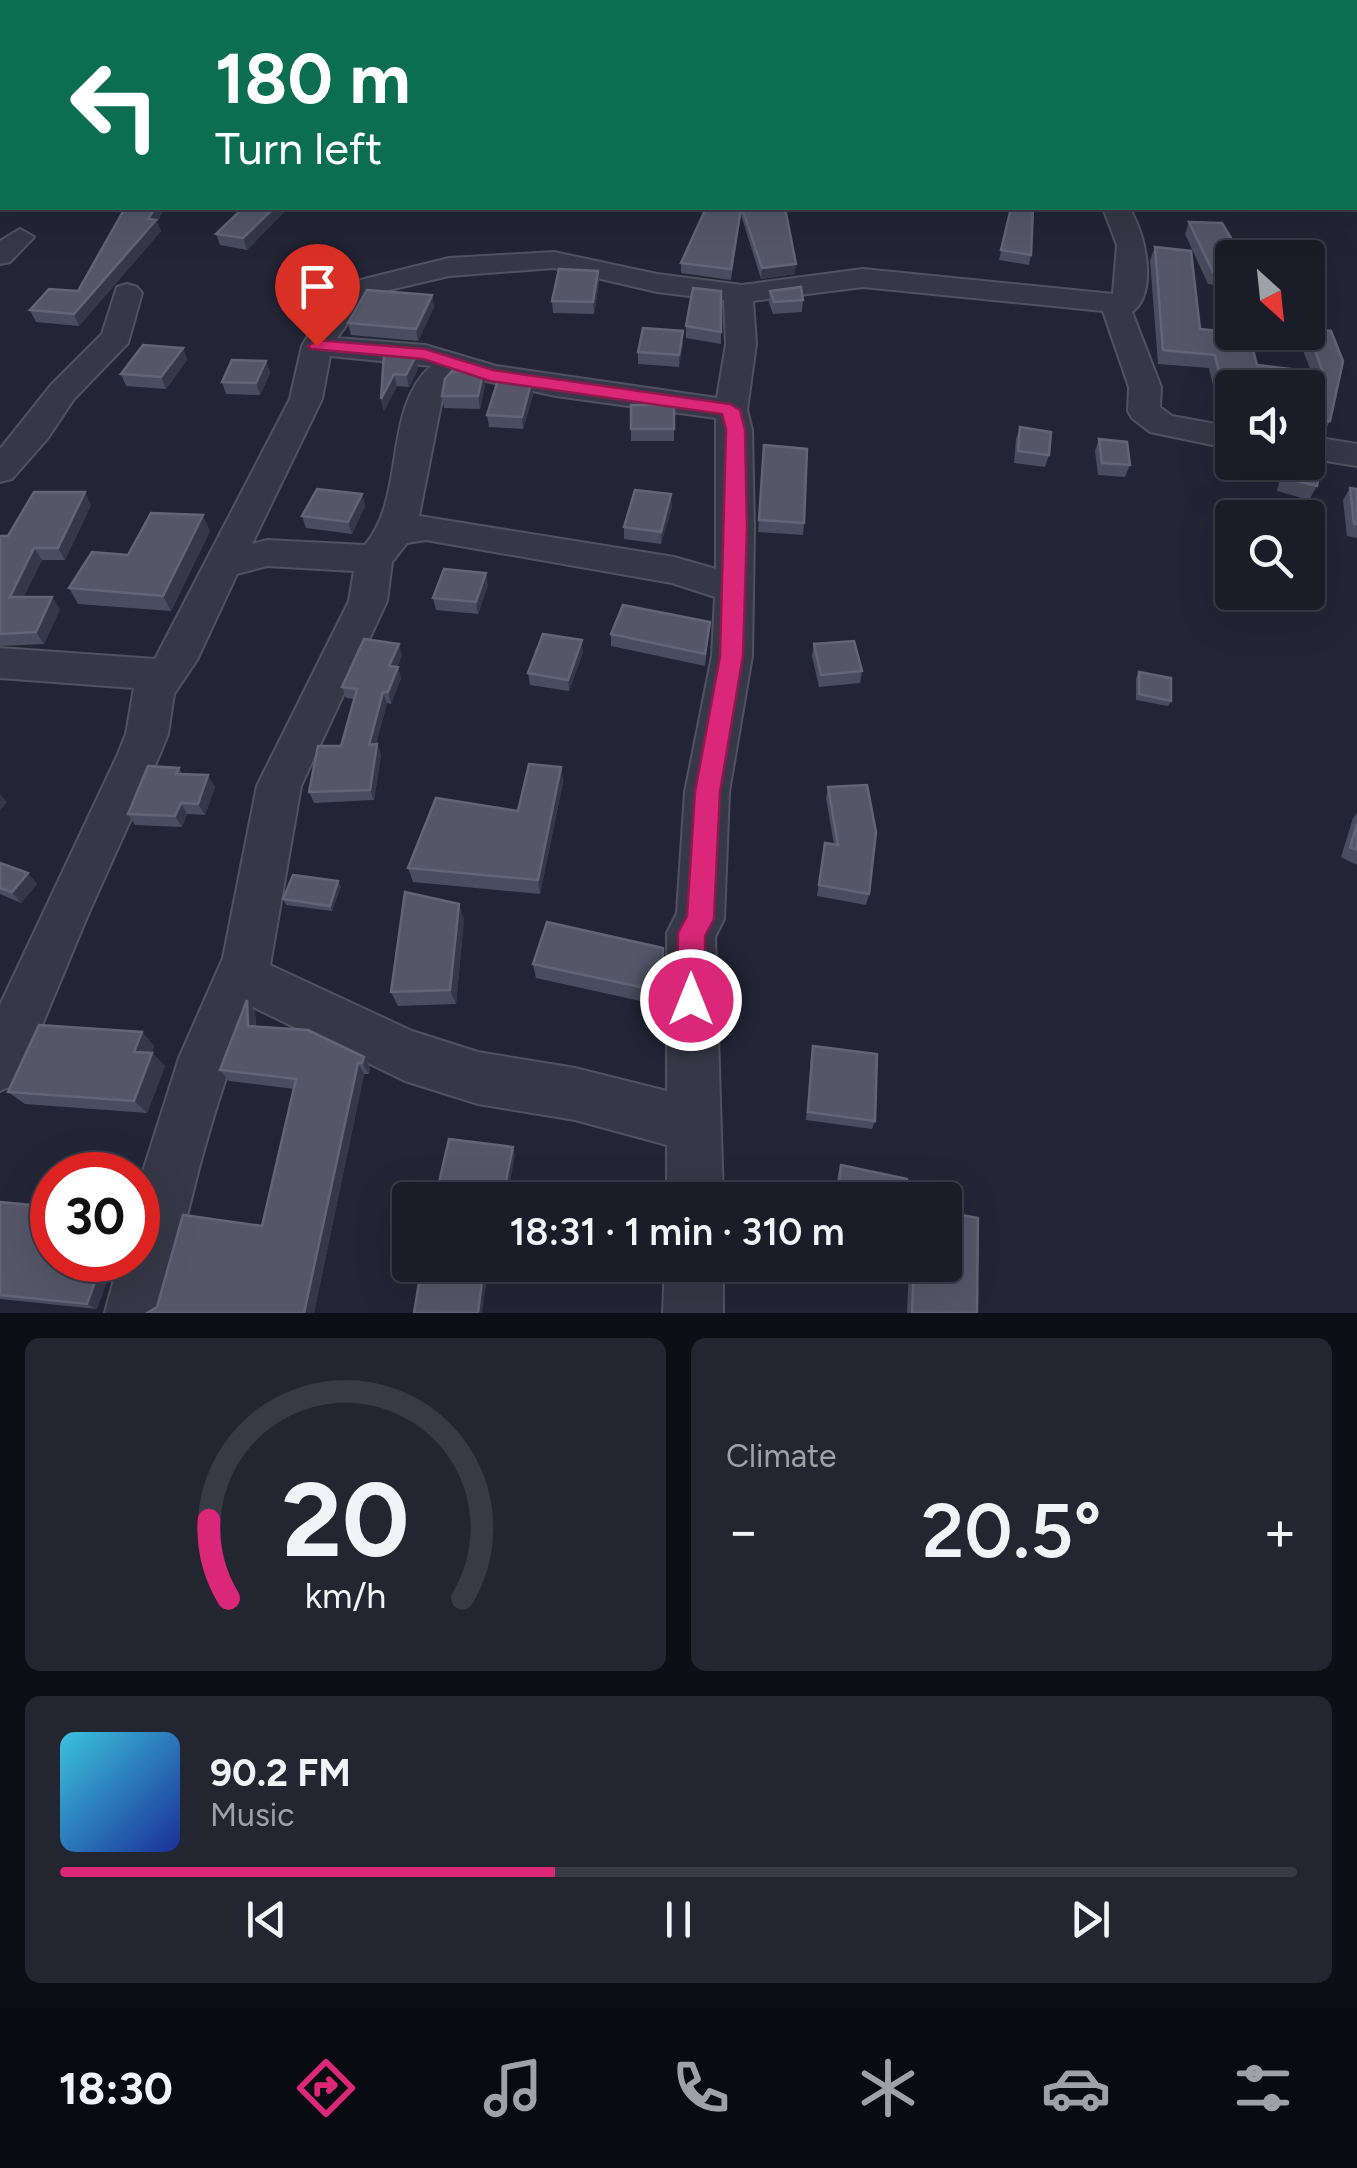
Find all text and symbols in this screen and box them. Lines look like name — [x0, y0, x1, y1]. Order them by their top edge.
text: 180 m — [215, 36, 410, 121]
icon: left — [50, 40, 180, 170]
text: Turn left — [215, 121, 382, 175]
north arrow — [1215, 240, 1325, 350]
map controls — [1215, 240, 1325, 610]
pin — [275, 244, 360, 347]
icon: arrive — [290, 259, 345, 314]
button: sound — [1215, 370, 1325, 480]
button: search — [1215, 500, 1325, 610]
position arrow — [639, 948, 743, 1052]
speed limit sign: 30 — [30, 1152, 160, 1282]
text: 18:31 · 1 min · 310 m — [509, 1209, 845, 1255]
text: Climate — [726, 1437, 837, 1475]
text: 20 — [282, 1457, 409, 1582]
text: 20.5° — [921, 1486, 1102, 1576]
text: − — [726, 1498, 760, 1564]
text: + — [1263, 1498, 1297, 1564]
text: km/h — [305, 1574, 386, 1617]
text: 90.2 FM — [210, 1750, 351, 1796]
text: Music — [210, 1796, 295, 1834]
icon: previous — [239, 1892, 294, 1947]
icon: pause — [651, 1892, 706, 1947]
icon: next — [1063, 1892, 1118, 1947]
icon: directions — [291, 2053, 361, 2123]
icon: music — [478, 2053, 548, 2123]
icon: phone — [666, 2053, 736, 2123]
icon: climate — [853, 2053, 923, 2123]
icon: car — [1041, 2053, 1111, 2123]
icon: filters — [1228, 2053, 1298, 2123]
text: 18:30 — [59, 2061, 173, 2115]

